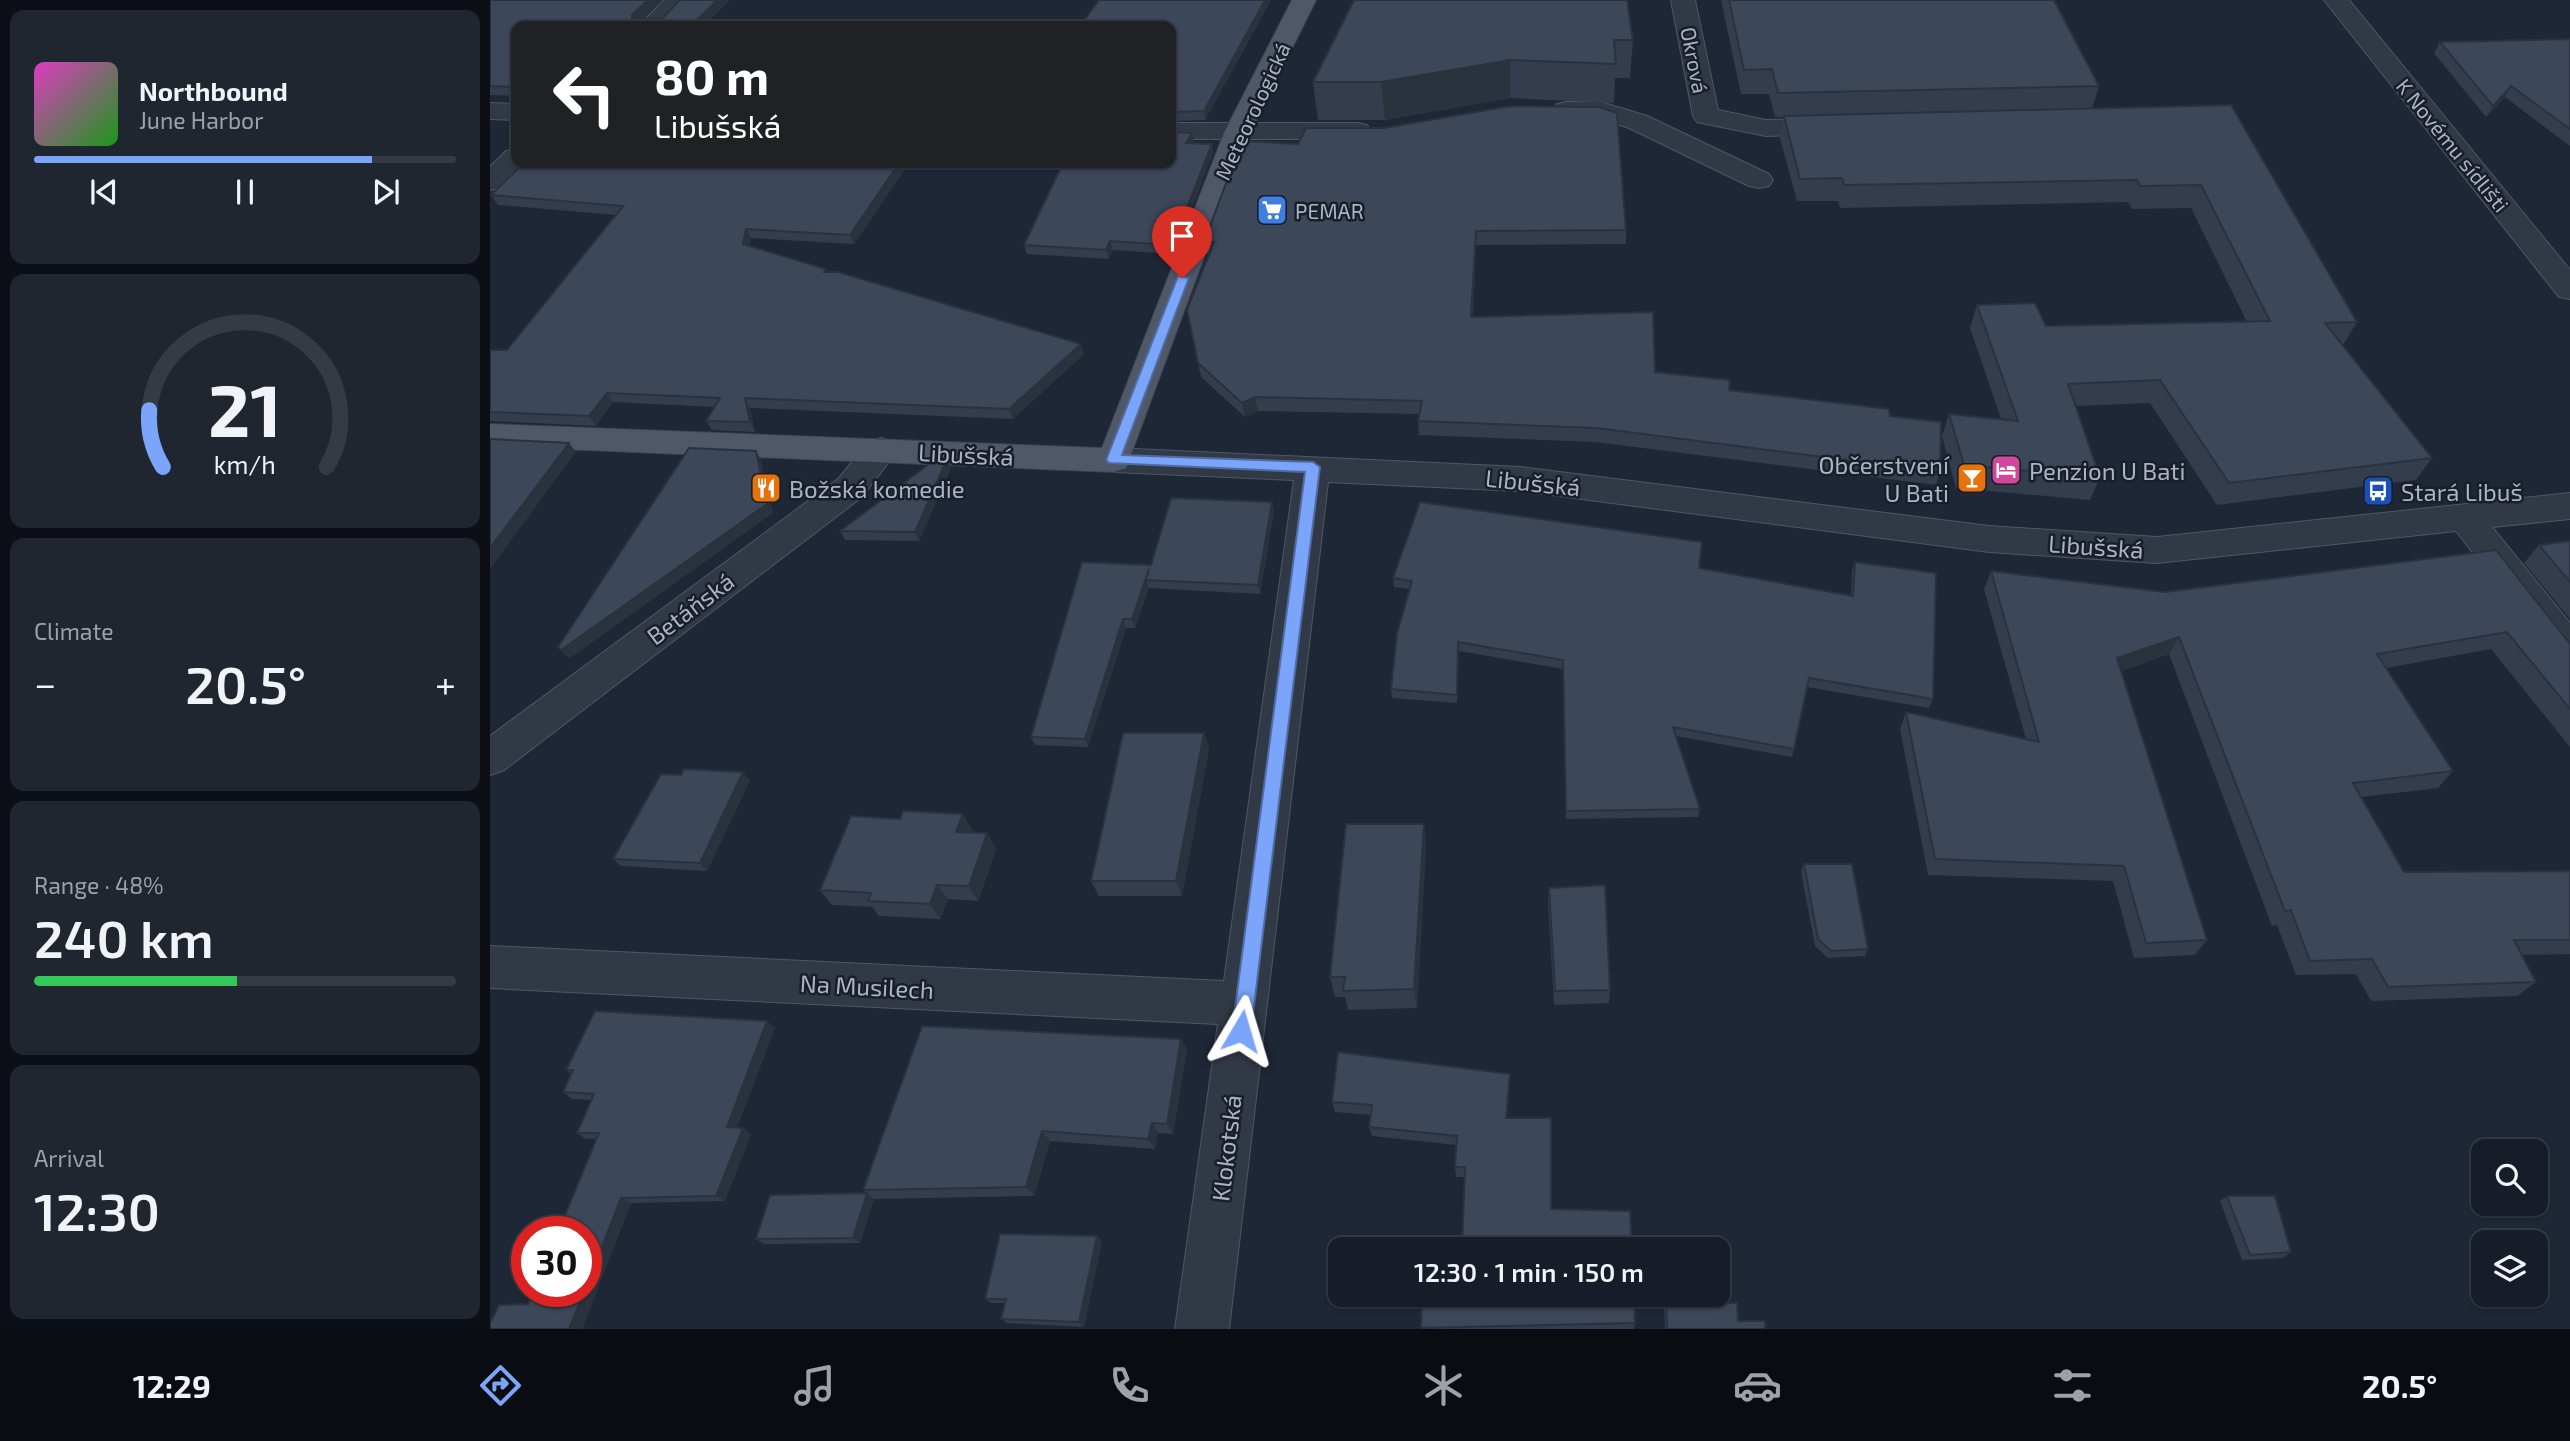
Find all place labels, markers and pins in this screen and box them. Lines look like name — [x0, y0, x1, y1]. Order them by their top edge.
supermarket icon: PEMAR — [1255, 193, 1289, 227]
place label: PEMAR — [1295, 198, 1364, 223]
pin — [1152, 206, 1212, 278]
place label: Občerstvení U Bati — [1819, 450, 1950, 507]
hotel icon: Penzion U Bati — [1989, 453, 2023, 487]
place label: Penzion U Bati — [2029, 456, 2185, 485]
bar icon: Občerstvení U Bati — [1955, 461, 1989, 495]
restaurant icon: Božská komedie — [749, 471, 783, 505]
place label: Božská komedie — [789, 474, 965, 503]
bus stop icon: Stará Libuš — [2361, 474, 2395, 508]
place label: Stará Libuš — [2401, 477, 2523, 506]

